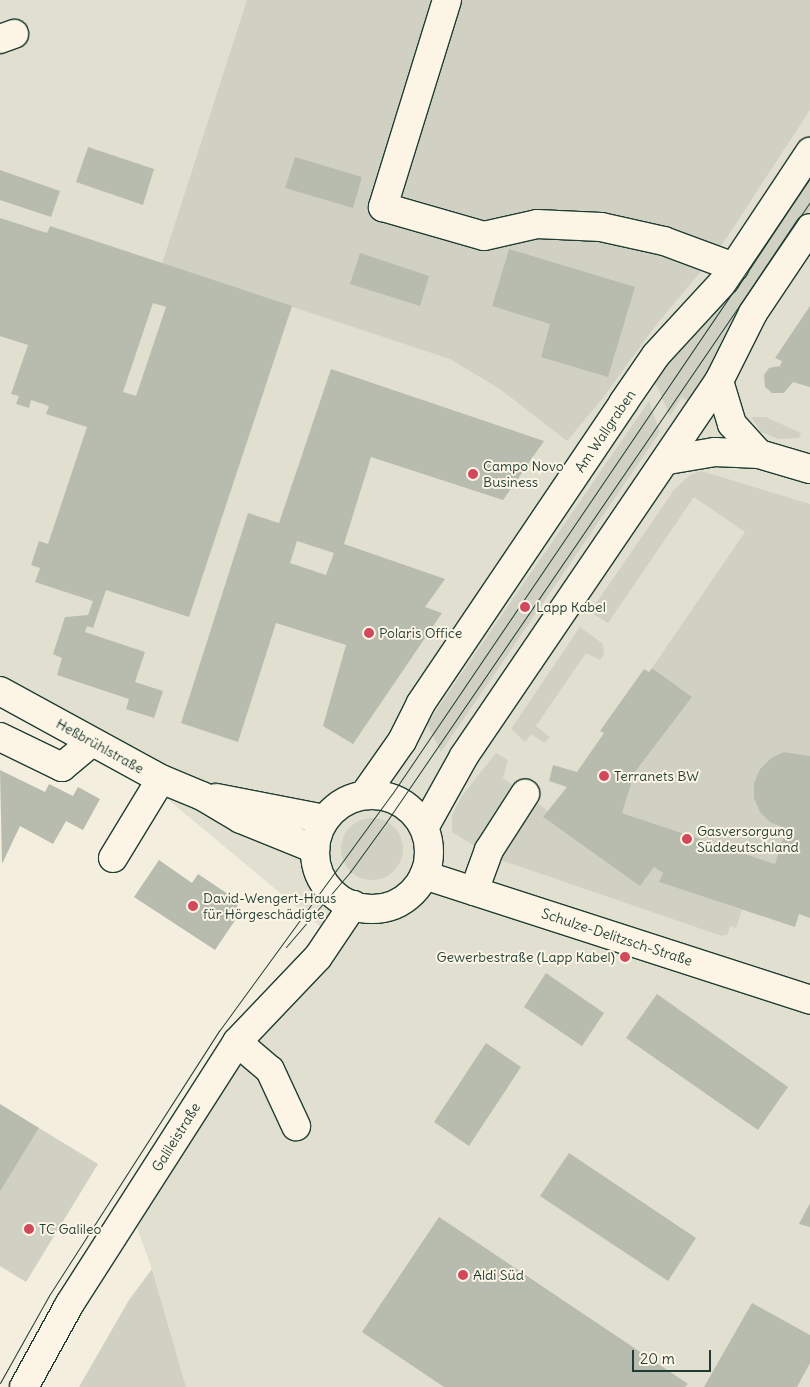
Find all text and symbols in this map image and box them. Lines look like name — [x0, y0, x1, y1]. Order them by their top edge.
street label: Am Wallgraben — [571, 387, 639, 475]
place label: Campo Novo Business — [483, 458, 564, 491]
marker: Campo Novo Business — [467, 468, 479, 480]
place label: Lapp Kabel — [536, 599, 606, 615]
marker: Lapp Kabel — [518, 600, 532, 614]
place label: Polaris Office — [379, 625, 462, 641]
marker: Polaris Office — [363, 627, 375, 639]
street label: Heßbrühlstraße — [53, 715, 147, 777]
place label: Terranets BW — [614, 768, 699, 784]
marker: Terranets BW — [598, 770, 610, 782]
place label: Gasversorgung Süddeutschland — [697, 823, 799, 856]
marker: Gasversorgung Süddeutschland — [681, 833, 693, 845]
place label: David-Wengert-Haus für Hörgeschädigte — [203, 890, 336, 922]
marker: David-Wengert-Haus für Hörgeschädigte — [187, 900, 199, 912]
street label: Schulze-Delitzsch-Straße — [540, 905, 694, 969]
place label: Gewerbestraße (Lapp Kabel) — [436, 949, 615, 965]
marker: Gewerbestraße (Lapp Kabel) — [619, 951, 631, 963]
street label: Galileistraße — [148, 1099, 204, 1175]
place label: TC Galileo — [39, 1221, 101, 1237]
marker: TC Galileo — [23, 1223, 35, 1235]
place label: Aldi Süd — [473, 1267, 524, 1283]
marker: Aldi Süd — [457, 1269, 469, 1281]
scale bar — [635, 1340, 714, 1372]
text: 20 m — [640, 1349, 675, 1368]

